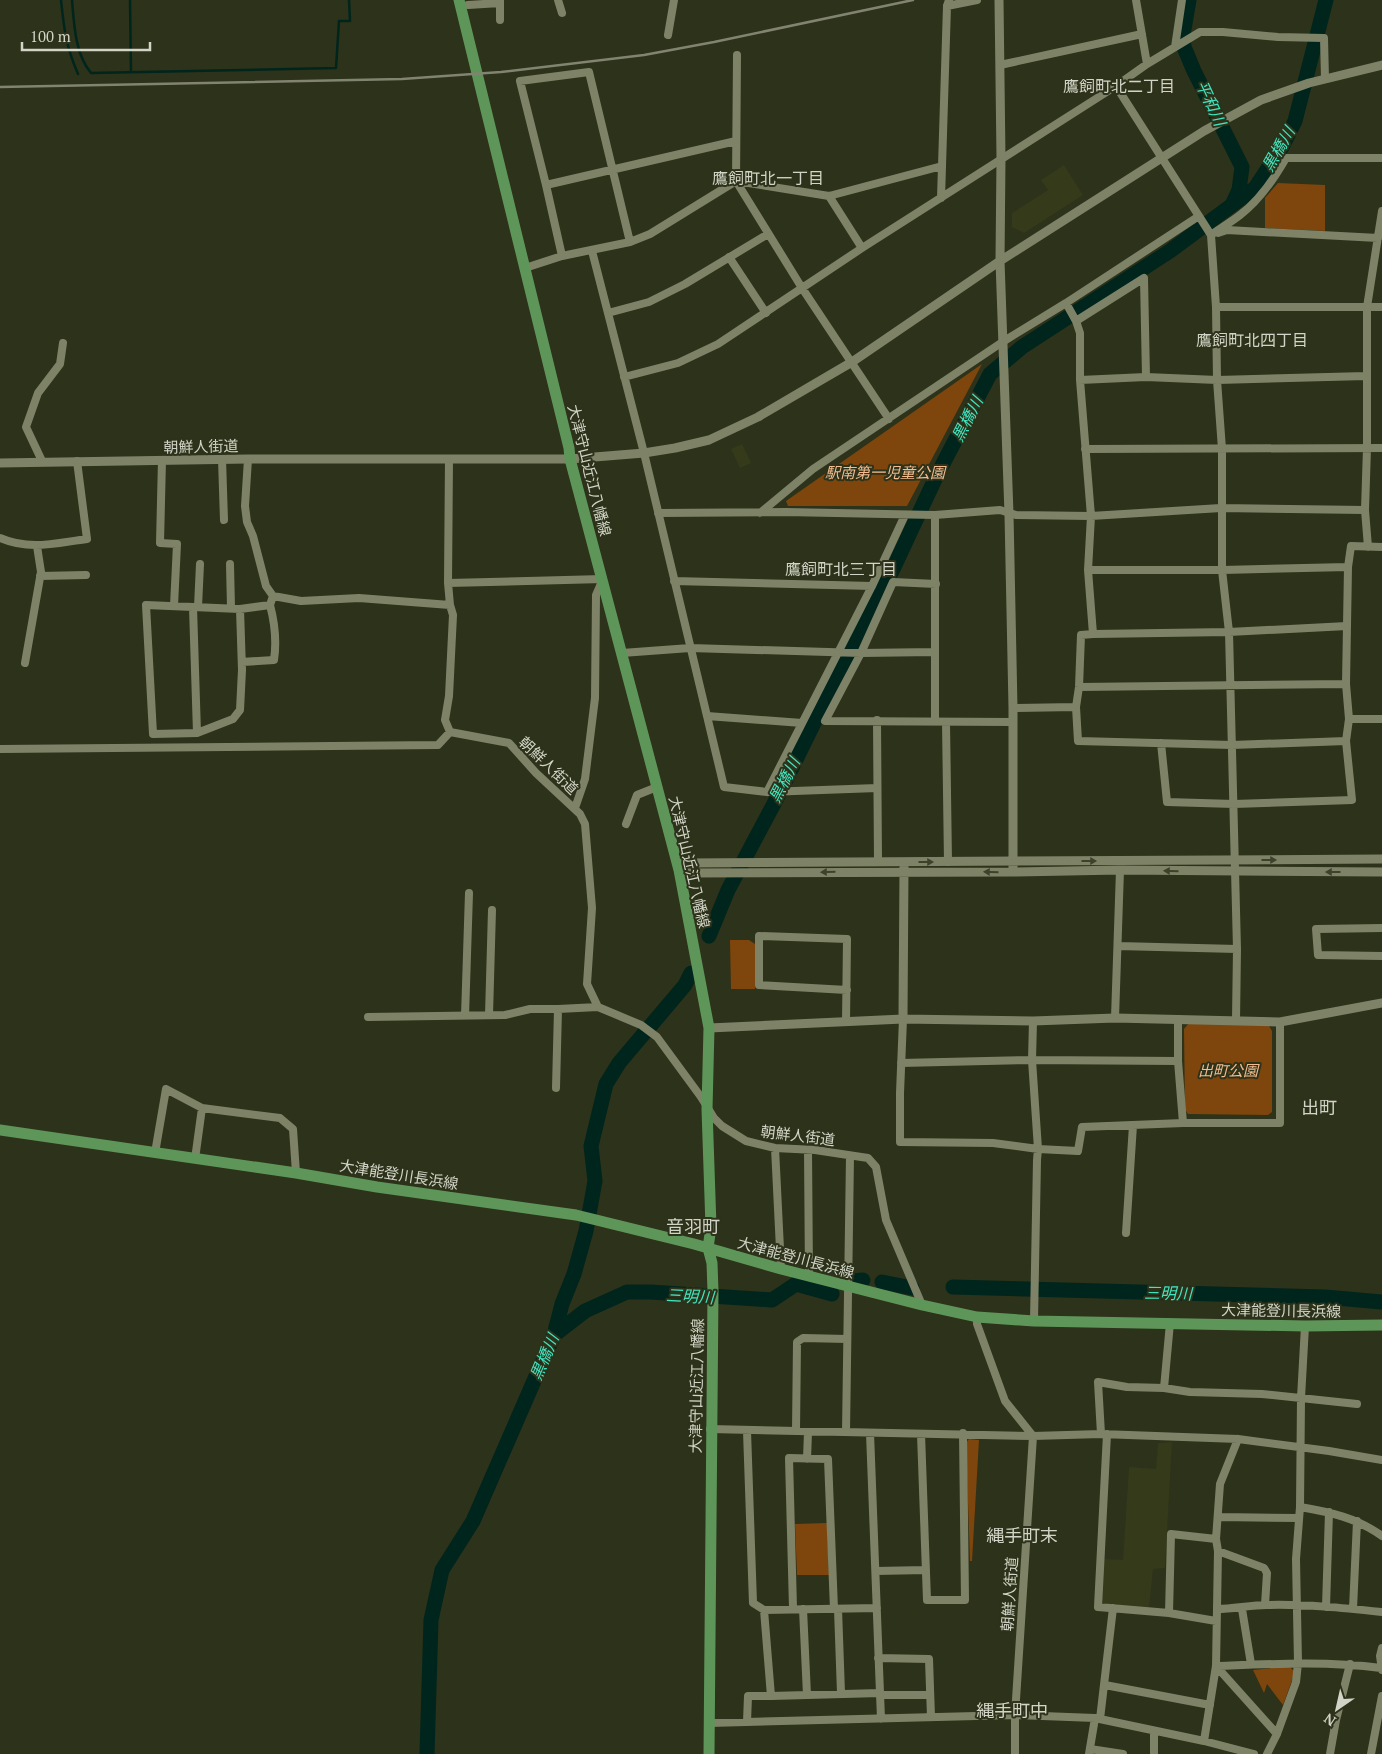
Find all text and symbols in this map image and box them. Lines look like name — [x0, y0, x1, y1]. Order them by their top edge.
scale bar — [22, 20, 150, 52]
text: 100 m — [30, 26, 71, 46]
district label: 鷹飼町北二丁目 — [1063, 75, 1175, 97]
water label: 平和川 — [1191, 77, 1232, 131]
water label: 黒橋川 — [1256, 121, 1301, 175]
district label: 鷹飼町北一丁目 — [712, 167, 824, 189]
district label: 鷹飼町北四丁目 — [1196, 329, 1308, 351]
water label: 黒橋川 — [946, 391, 989, 445]
street label: 大津守山近江八幡線 — [564, 402, 616, 538]
street label: 朝鮮人街道 — [163, 435, 239, 457]
park label: 駅南第一児童公園 — [825, 462, 947, 482]
district label: 鷹飼町北三丁目 — [785, 558, 897, 580]
street label: 朝鮮人街道 — [515, 732, 583, 798]
water label: 黒橋川 — [763, 752, 806, 806]
street label: 大津守山近江八幡線 — [665, 794, 715, 930]
one-way arrow — [1261, 856, 1277, 864]
one-way arrow — [1081, 857, 1097, 865]
one-way arrow — [918, 858, 934, 866]
one-way arrow — [1163, 867, 1179, 875]
one-way arrow — [820, 868, 836, 876]
one-way arrow — [983, 868, 999, 876]
one-way arrow — [1325, 868, 1341, 876]
park label: 出町公園 — [1198, 1060, 1260, 1080]
district label: 出町 — [1301, 1095, 1337, 1119]
street label: 朝鮮人街道 — [760, 1121, 836, 1149]
street label: 大津能登川長浜線 — [338, 1155, 460, 1193]
district label: 音羽町 — [666, 1214, 720, 1238]
street label: 大津能登川長浜線 — [735, 1232, 857, 1282]
water label: 三明川 — [1144, 1282, 1194, 1304]
water label: 三明川 — [665, 1284, 717, 1308]
street label: 大津能登川長浜線 — [1221, 1299, 1341, 1321]
street label: 大津守山近江八幡線 — [685, 1318, 707, 1454]
water label: 黒橋川 — [524, 1329, 564, 1383]
district label: 縄手町末 — [986, 1523, 1058, 1547]
street label: 朝鮮人街道 — [996, 1556, 1022, 1632]
north arrow — [1312, 1684, 1362, 1734]
district label: 縄手町中 — [976, 1698, 1048, 1722]
text: N — [1319, 1709, 1339, 1731]

